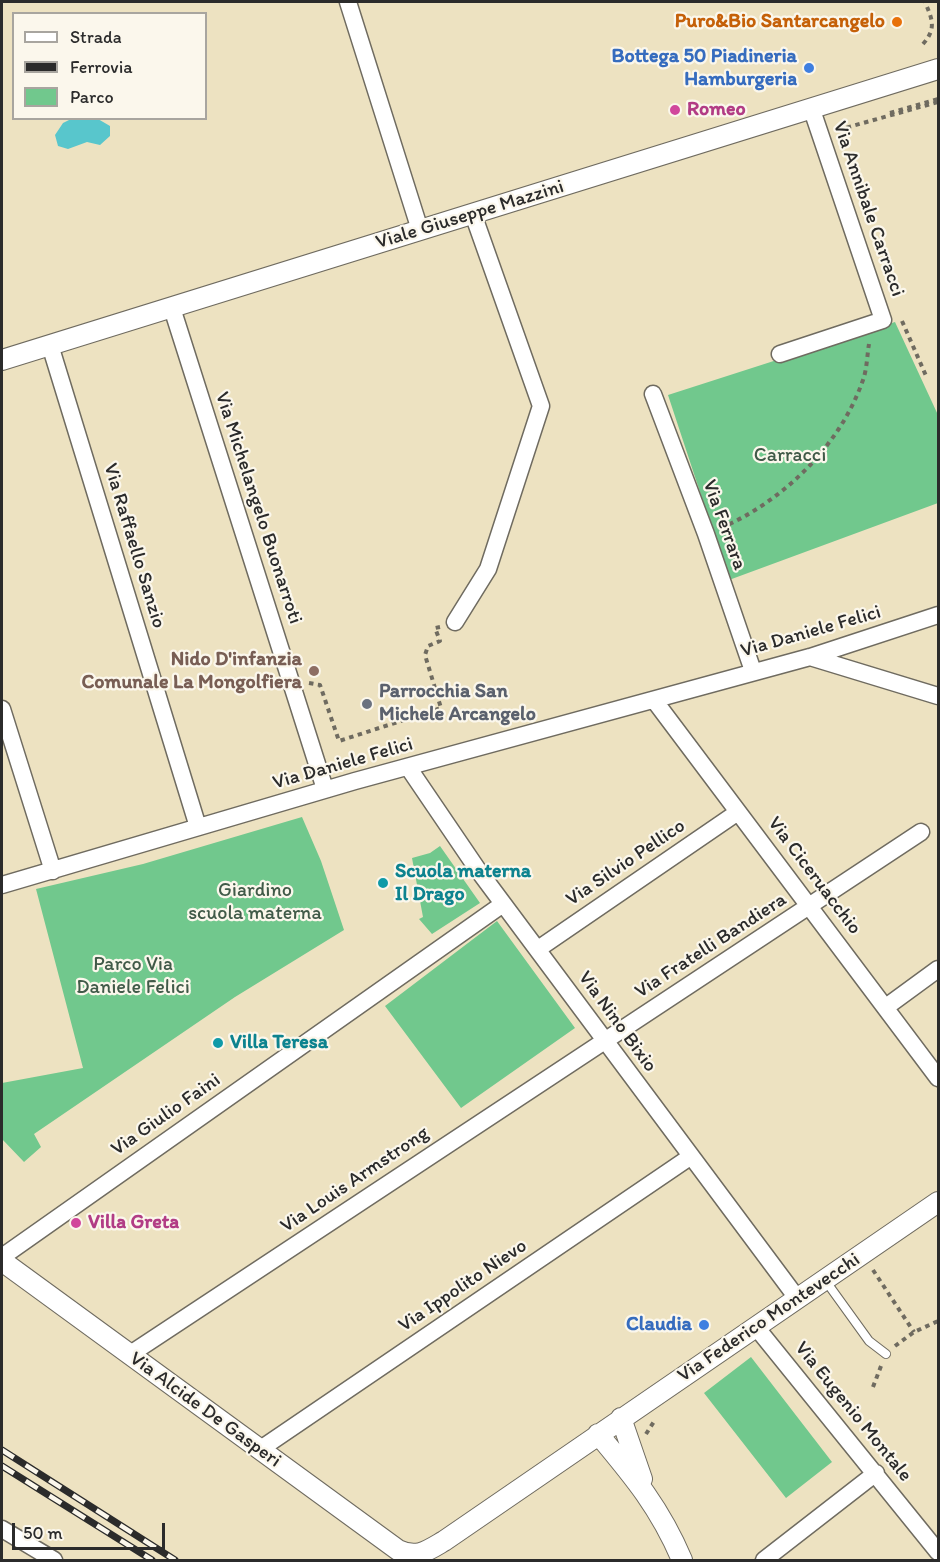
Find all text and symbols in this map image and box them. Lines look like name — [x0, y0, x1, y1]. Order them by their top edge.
place label: Puro&Bio Santarcangelo — [675, 10, 885, 34]
legend — [12, 12, 207, 120]
marker: Puro&Bio Santarcangelo — [890, 15, 904, 29]
text: Strada — [70, 26, 122, 48]
place label: Bottega 50 Piadineria Hamburgeria — [612, 45, 797, 92]
text: Ferrovia — [70, 56, 133, 78]
marker: Bottega 50 Piadineria Hamburgeria — [802, 61, 816, 75]
text: Parco — [70, 86, 114, 108]
place label: Romeo — [687, 98, 746, 122]
marker: Romeo — [668, 103, 682, 117]
street label: Via Annibale Carracci — [827, 118, 909, 300]
street label: Viale Giuseppe Mazzini — [373, 175, 567, 255]
street label: Via Michelangelo Buonarroti — [209, 389, 307, 627]
park label: Carracci — [754, 444, 826, 468]
street label: Via Raffaello Sanzio — [98, 461, 170, 631]
street label: Via Ferrara — [697, 477, 751, 573]
street label: Via Daniele Felici — [738, 601, 884, 663]
place label: Nido D'infanzia Comunale La Mongolfiera — [81, 648, 302, 695]
marker: Nido D'infanzia Comunale La Mongolfiera — [307, 664, 321, 678]
place label: Parrocchia San Michele Arcangelo — [379, 680, 536, 727]
marker: Parrocchia San Michele Arcangelo — [360, 697, 374, 711]
street label: Via Daniele Felici — [270, 733, 416, 795]
street label: Via Ciceruacchio — [762, 812, 866, 940]
street label: Via Silvio Pellico — [562, 814, 690, 912]
place label: Scuola materna Il Drago — [395, 860, 531, 907]
marker: Scuola materna Il Drago — [376, 876, 390, 890]
park label: Giardino scuola materna — [188, 879, 322, 926]
street label: Via Fratelli Bandiera — [631, 888, 791, 1004]
park label: Parco Via Daniele Felici — [76, 953, 190, 1000]
street label: Via Nino Bixio — [572, 967, 662, 1077]
place label: Villa Teresa — [230, 1031, 328, 1055]
marker: Villa Teresa — [211, 1036, 225, 1050]
street label: Via Giulio Faini — [107, 1068, 225, 1162]
street label: Via Louis Armstrong — [276, 1121, 434, 1239]
place label: Villa Greta — [88, 1211, 179, 1235]
marker: Villa Greta — [69, 1216, 83, 1230]
street label: Via Ippolito Nievo — [394, 1234, 532, 1338]
street label: Via Federico Montevecchi — [673, 1248, 865, 1388]
place label: Claudia — [626, 1313, 692, 1337]
marker: Claudia — [697, 1318, 711, 1332]
street label: Via Eugenio Montale — [789, 1337, 917, 1487]
street label: Via Alcide De Gasperi — [124, 1347, 286, 1473]
scale bar — [15, 1511, 168, 1549]
text: 50 m — [23, 1522, 63, 1544]

